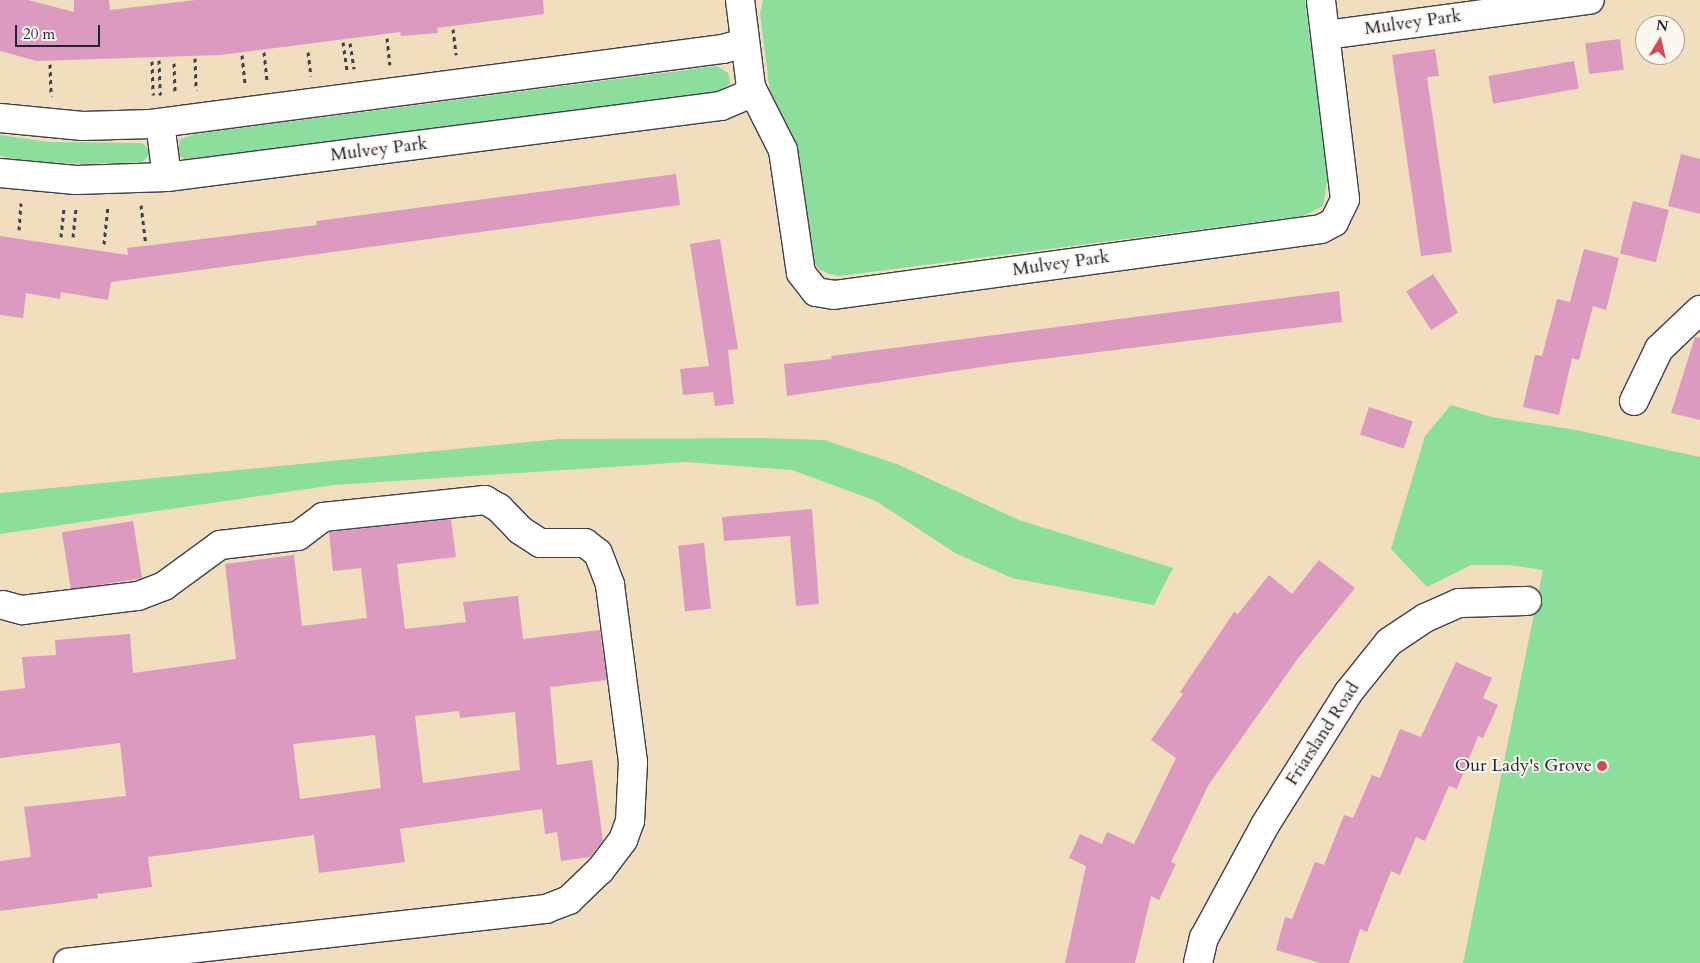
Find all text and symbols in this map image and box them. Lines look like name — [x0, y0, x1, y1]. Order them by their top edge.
street label: Mulvey Park — [1363, 6, 1463, 40]
scale bar — [18, 15, 102, 47]
north arrow — [1635, 15, 1685, 65]
text: N — [1655, 15, 1670, 36]
text: 20 m — [23, 24, 55, 44]
street label: Mulvey Park — [329, 133, 429, 167]
street label: Mulvey Park — [1011, 247, 1111, 281]
street label: Friarsland Road — [1282, 678, 1364, 790]
place label: Our Lady's Grove — [1455, 755, 1592, 777]
marker: Our Lady's Grove — [1596, 760, 1608, 772]

